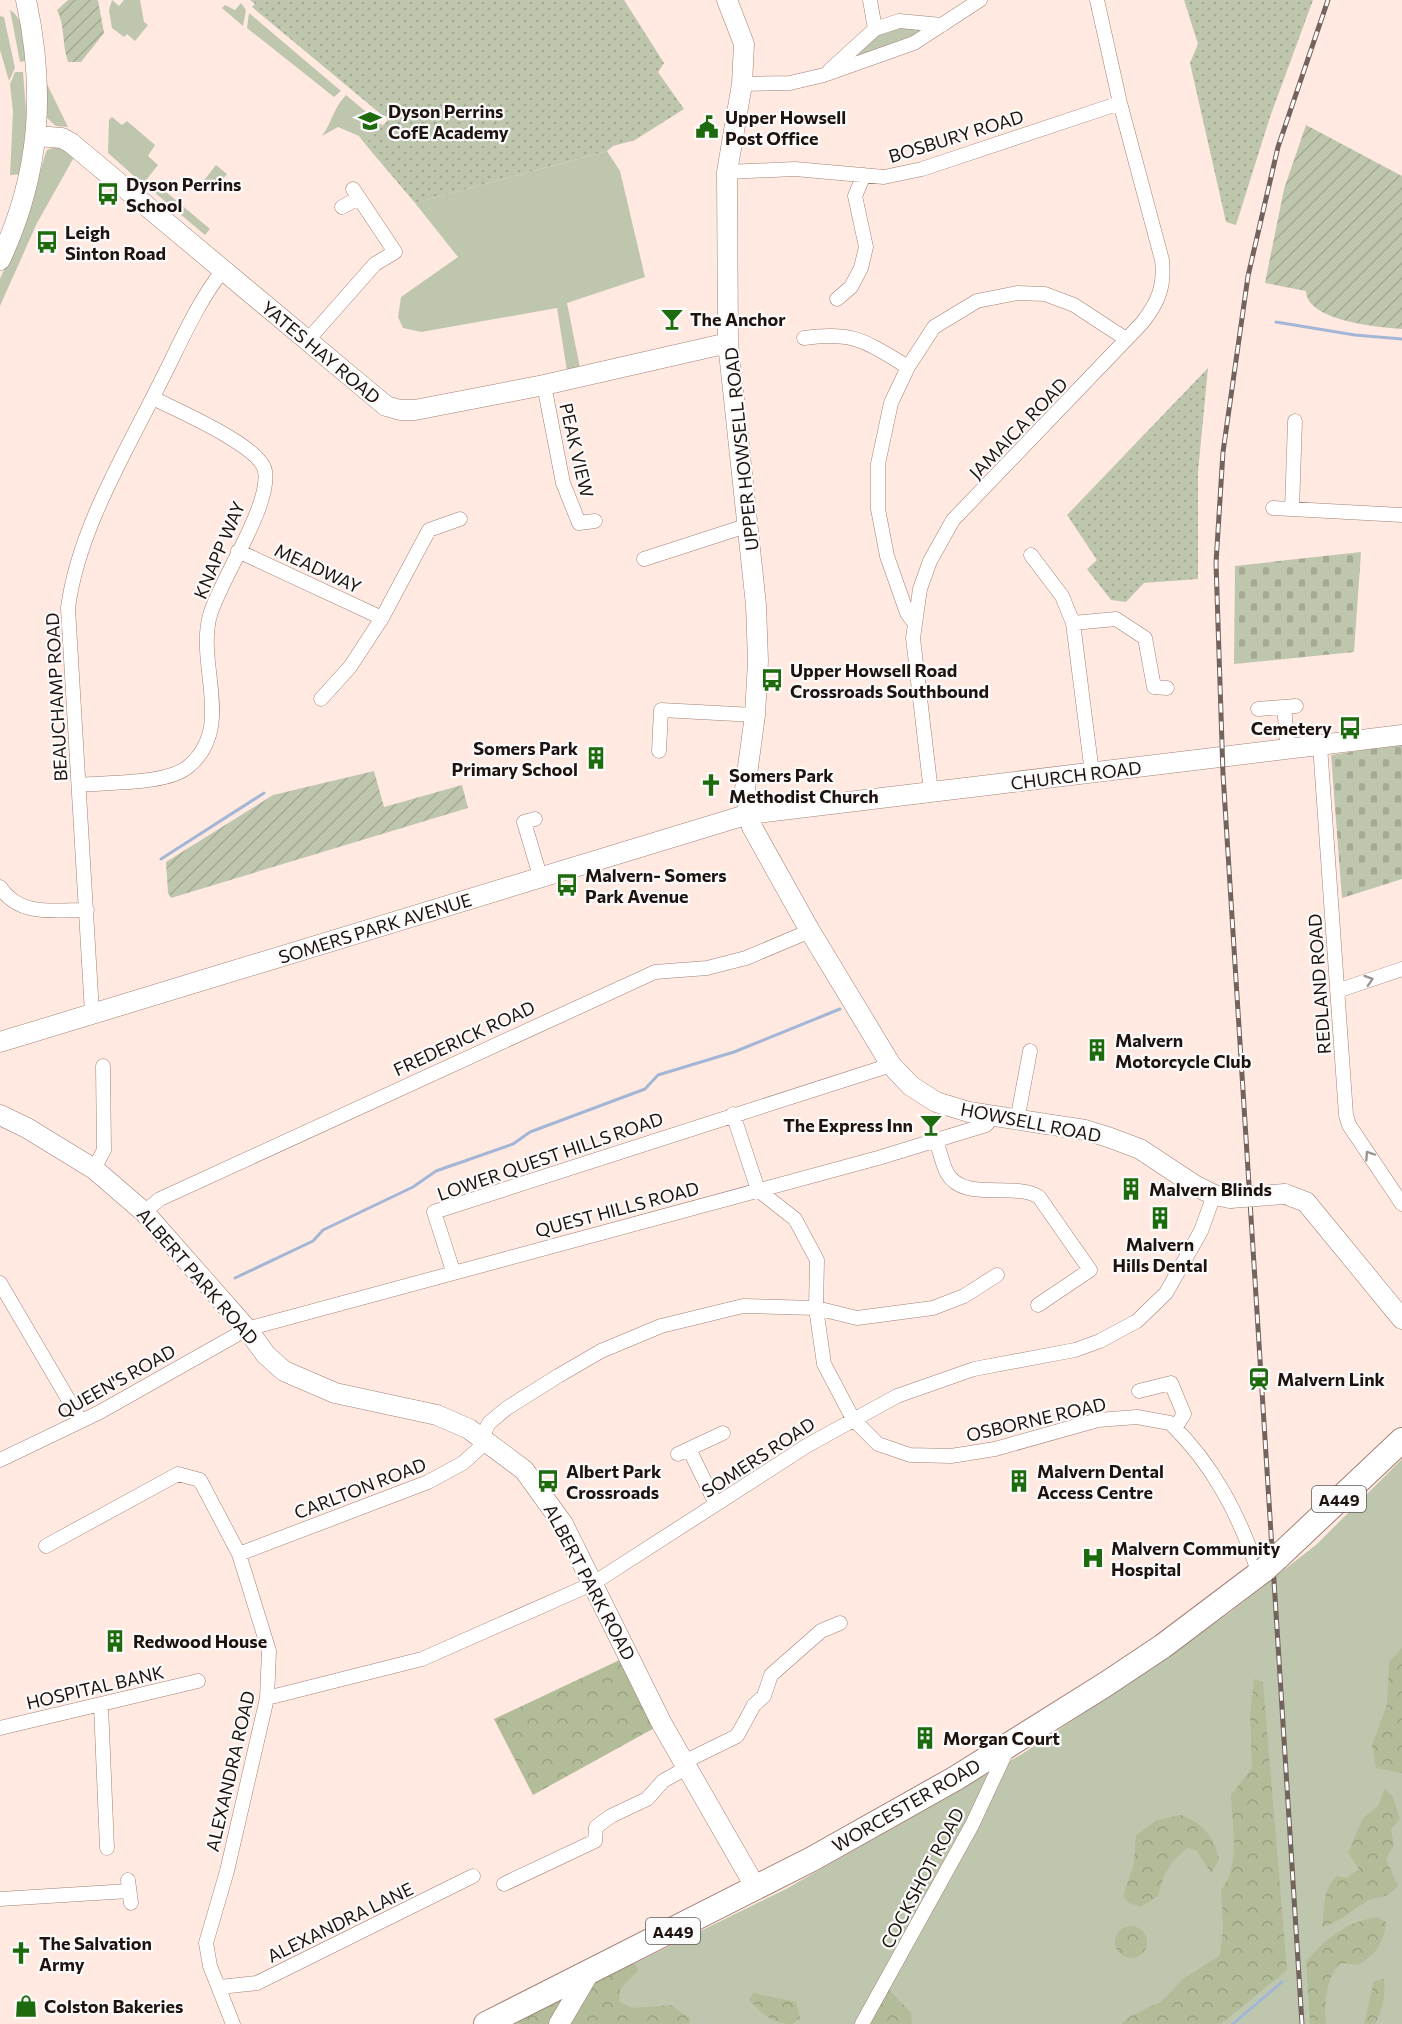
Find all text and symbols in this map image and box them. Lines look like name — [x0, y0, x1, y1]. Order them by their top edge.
place label: Dyson Perrins CofE Academy — [388, 100, 509, 143]
street label: BOSBURY ROAD — [886, 105, 1026, 167]
place label: Upper Howsell Post Office — [725, 106, 846, 149]
school or university icon: Dyson Perrins CofE Academy — [357, 108, 383, 134]
public building icon: Upper Howsell Post Office — [694, 114, 720, 140]
place label: Dyson Perrins School — [126, 173, 241, 216]
bus stop icon: Dyson Perrins School — [95, 181, 121, 207]
place label: Leigh Sinton Road — [65, 221, 166, 264]
bus stop icon: Leigh Sinton Road — [34, 229, 60, 255]
street label: YATES HAY ROAD — [257, 296, 385, 408]
bar icon: The Anchor — [659, 306, 685, 332]
place label: The Anchor — [690, 308, 786, 330]
street label: UPPER HOWSELL ROAD — [719, 346, 763, 552]
street label: JAMAICA ROAD — [964, 373, 1072, 483]
street label: PEAK VIEW — [555, 401, 599, 499]
street label: KNAPP WAY — [189, 498, 249, 602]
street label: MEADWAY — [271, 538, 365, 598]
street label: BEAUCHAMP ROAD — [41, 612, 71, 782]
place label: Upper Howsell Road Crossroads Southbound — [790, 659, 989, 702]
bus stop icon: Upper Howsell Road Crossroads Southbound — [759, 667, 785, 693]
bus stop icon: Cemetery — [1337, 715, 1363, 741]
place label: Cemetery — [1251, 717, 1332, 739]
place label: Somers Park Primary School — [452, 737, 579, 780]
building icon: Somers Park Primary School — [583, 745, 609, 771]
street label: CHURCH ROAD — [1009, 756, 1143, 794]
place label: Somers Park Methodist Church — [729, 764, 879, 807]
church icon: Somers Park Methodist Church — [698, 772, 724, 798]
place label: Malvern- Somers Park Avenue — [585, 864, 727, 907]
bus stop icon: Malvern- Somers Park Avenue — [554, 872, 580, 898]
street label: SOMERS PARK AVENUE — [276, 888, 474, 968]
street label: REDLAND ROAD — [1303, 913, 1335, 1055]
one-way arrow — [1364, 975, 1374, 987]
street label: FREDERICK ROAD — [390, 996, 538, 1080]
place label: Malvern Motorcycle Club — [1115, 1029, 1252, 1072]
building icon: Malvern Motorcycle Club — [1084, 1037, 1110, 1063]
street label: HOWSELL ROAD — [959, 1098, 1103, 1146]
street label: LOWER QUEST HILLS ROAD — [434, 1107, 666, 1205]
bar icon: The Express Inn — [918, 1112, 944, 1138]
place label: The Express Inn — [783, 1114, 913, 1136]
one-way arrow — [1365, 1151, 1376, 1162]
building icon: Malvern Blinds — [1118, 1176, 1144, 1202]
street label: QUEST HILLS ROAD — [533, 1177, 701, 1241]
place label: Malvern Blinds — [1149, 1178, 1272, 1200]
street label: ALBERT PARK ROAD — [133, 1203, 263, 1349]
building icon: Malvern Hills Dental — [1147, 1205, 1173, 1231]
place label: Malvern Hills Dental — [1112, 1233, 1208, 1276]
street label: QUEEN'S ROAD — [53, 1339, 179, 1423]
station icon: Malvern Link — [1246, 1366, 1272, 1392]
place label: Malvern Link — [1277, 1368, 1386, 1390]
street label: OSBORNE ROAD — [964, 1392, 1108, 1446]
street label: SOMERS ROAD — [697, 1412, 819, 1502]
street label: CARLTON ROAD — [291, 1453, 429, 1523]
place label: Albert Park Crossroads — [566, 1460, 662, 1503]
place label: Malvern Dental Access Centre — [1037, 1460, 1164, 1503]
bus stop icon: Albert Park Crossroads — [535, 1468, 561, 1494]
building icon: Malvern Dental Access Centre — [1006, 1468, 1032, 1494]
road number: A449 — [1312, 1486, 1366, 1512]
street label: ALBERT PARK ROAD — [540, 1500, 640, 1664]
place label: Malvern Community Hospital — [1111, 1537, 1280, 1580]
hospital icon: Malvern Community Hospital — [1080, 1545, 1106, 1571]
building icon: Redwood House — [102, 1628, 128, 1654]
place label: Redwood House — [133, 1630, 267, 1652]
street label: HOSPITAL BANK — [24, 1660, 166, 1714]
street label: ALEXANDRA ROAD — [201, 1688, 259, 1854]
building icon: Morgan Court — [912, 1725, 938, 1751]
place label: Morgan Court — [943, 1727, 1060, 1749]
street label: WORCESTER ROAD — [828, 1754, 984, 1856]
street label: COCKSHOT ROAD — [876, 1804, 968, 1952]
street label: ALEXANDRA LANE — [263, 1877, 417, 1967]
road number: A449 — [646, 1918, 700, 1944]
place label: The Salvation Army — [39, 1932, 152, 1975]
church icon: The Salvation Army — [8, 1940, 34, 1966]
shop icon: Colston Bakeries — [13, 1993, 39, 2019]
place label: Colston Bakeries — [44, 1995, 183, 2017]

